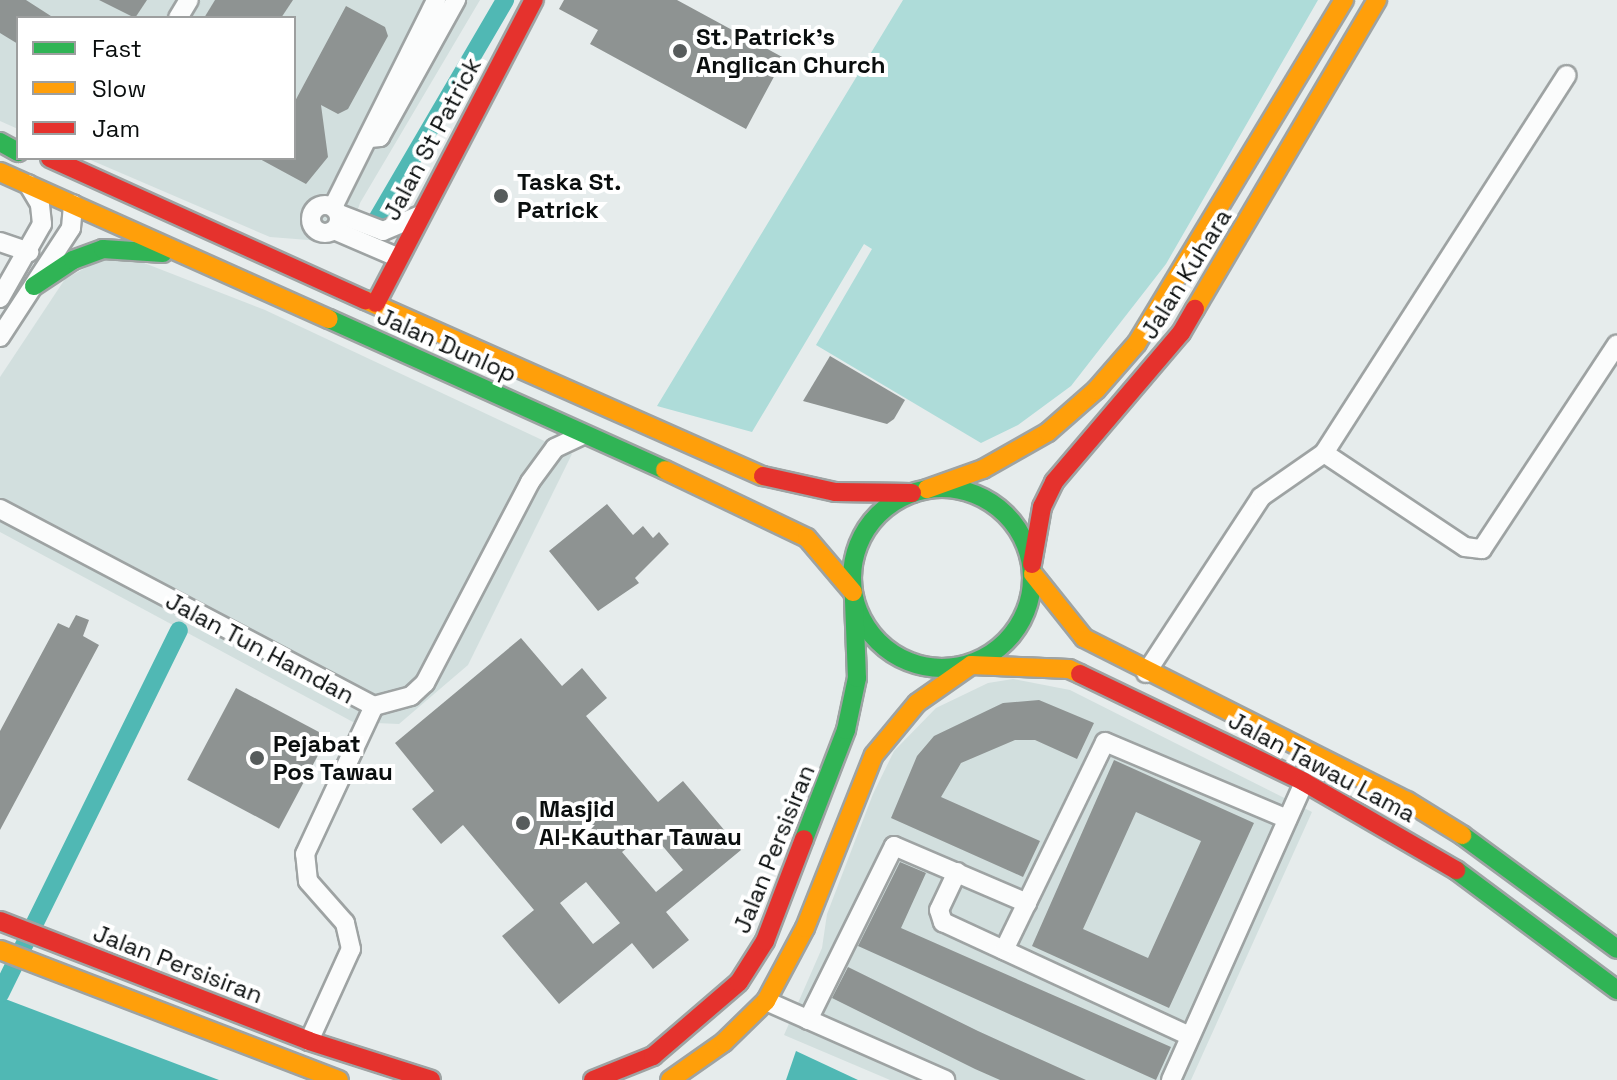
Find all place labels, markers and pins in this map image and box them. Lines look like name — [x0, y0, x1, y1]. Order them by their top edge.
place label: St. Patrick's Anglican Church — [696, 23, 886, 79]
marker: St. Patrick's Anglican Church — [671, 42, 689, 60]
place label: Taska St. Patrick — [517, 168, 621, 224]
marker: Taska St. Patrick — [492, 187, 510, 205]
place label: Pejabat Pos Tawau — [273, 730, 394, 786]
marker: Pejabat Pos Tawau — [248, 749, 266, 767]
place label: Masjid Al-Kauthar Tawau — [539, 795, 743, 851]
marker: Masjid Al-Kauthar Tawau — [514, 814, 532, 832]

